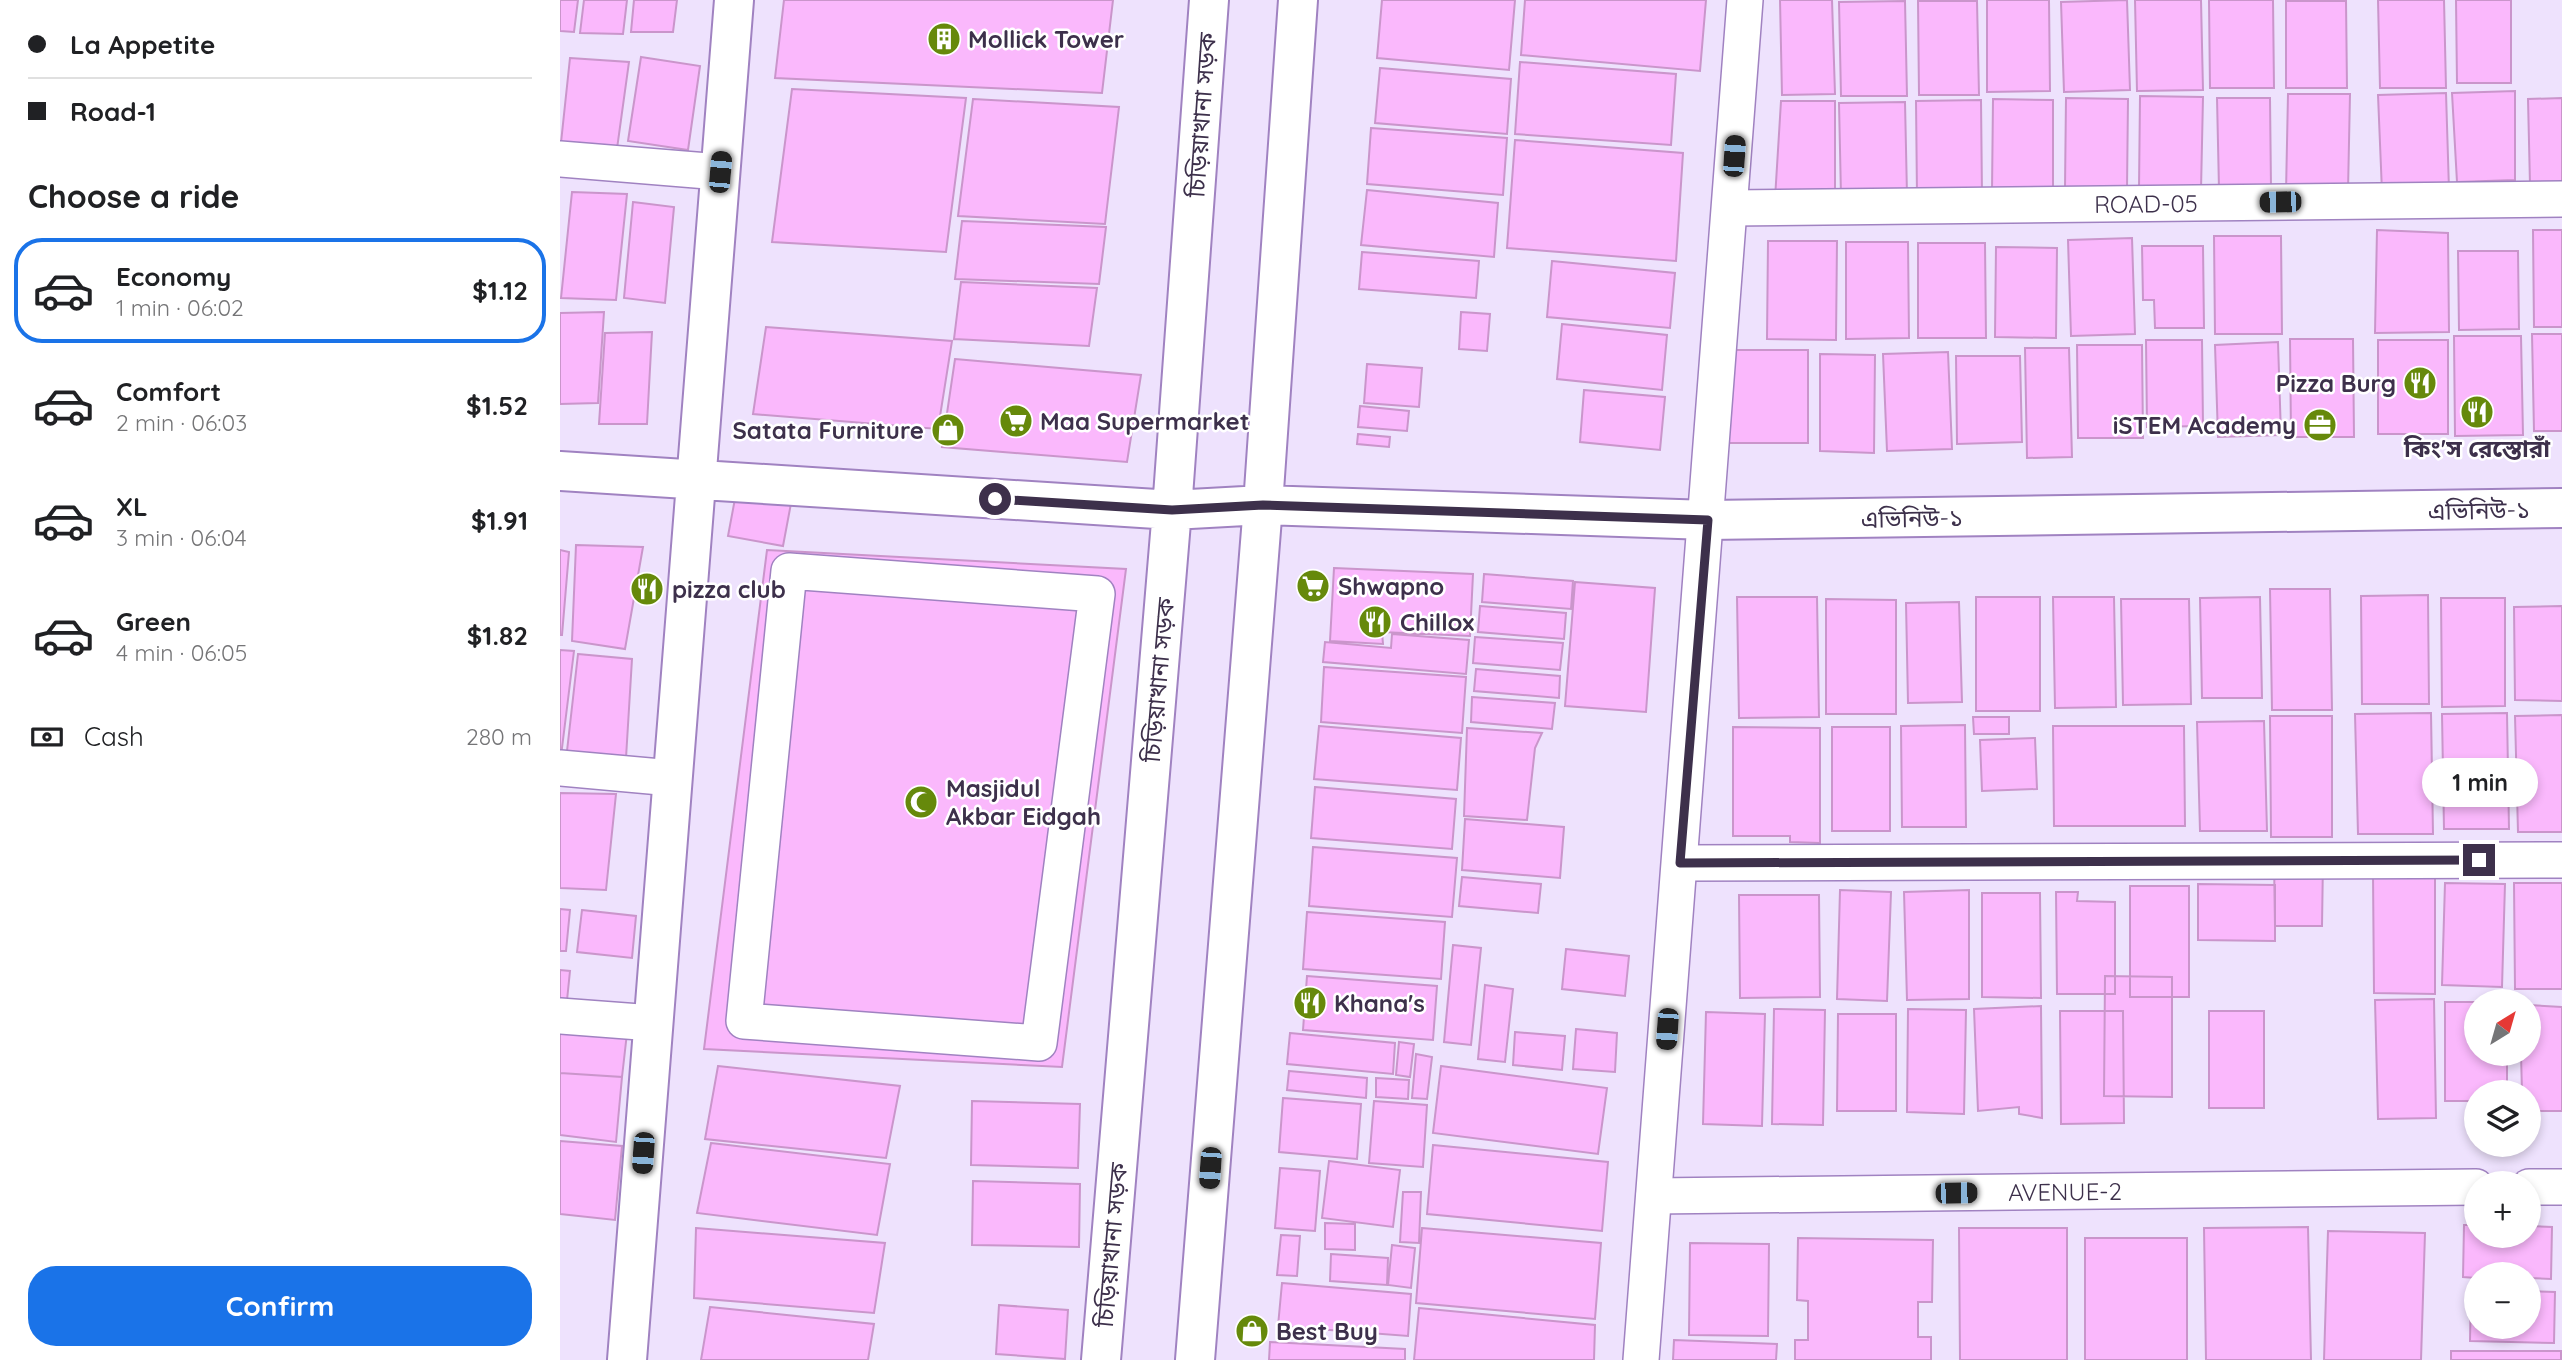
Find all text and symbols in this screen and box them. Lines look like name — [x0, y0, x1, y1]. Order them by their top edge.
building icon: Mollick Tower — [925, 20, 963, 58]
place label: Mollick Tower — [968, 24, 1124, 54]
text: La Appetite — [70, 28, 215, 61]
street label: চিড়িয়াখানা সড়ক — [1180, 31, 1222, 199]
text: Road-1 — [70, 95, 156, 128]
car — [1723, 134, 1746, 178]
car — [708, 150, 733, 194]
text: Choose a ride — [28, 176, 240, 216]
street label: ROAD-05 — [2094, 188, 2198, 219]
car — [2259, 191, 2302, 213]
icon: car — [32, 259, 95, 322]
text: Economy — [116, 260, 231, 293]
text: $1.12 — [472, 274, 528, 307]
text: 1 min · 06:02 — [116, 293, 244, 322]
restaurant icon: Pizza Burg — [2401, 364, 2439, 402]
place label: Pizza Burg — [2276, 368, 2396, 398]
icon: car — [32, 374, 95, 437]
text: Comfort — [116, 375, 221, 408]
text: $1.52 — [466, 389, 528, 422]
restaurant icon: কিং'স রেস্তোরাঁ — [2458, 393, 2496, 431]
supermarket icon: Maa Supermarket — [997, 402, 1035, 440]
place label: Maa Supermarket — [1040, 406, 1250, 436]
office icon: iSTEM Academy — [2301, 406, 2339, 444]
text: 2 min · 06:03 — [116, 408, 247, 437]
place label: iSTEM Academy — [2113, 410, 2296, 440]
shop icon: Satata Furniture — [929, 411, 967, 449]
place label: Satata Furniture — [733, 415, 924, 445]
place label: কিং'স রেস্তোরাঁ — [2403, 433, 2551, 463]
route start — [979, 483, 1011, 515]
icon: car — [32, 489, 95, 552]
text: XL — [116, 490, 148, 523]
street label: এভিনিউ-১ — [2428, 494, 2530, 526]
street label: এভিনিউ-১ — [1861, 502, 1963, 534]
text: $1.91 — [471, 504, 528, 537]
text: 3 min · 06:04 — [116, 523, 247, 552]
supermarket icon: Shwapno — [1294, 567, 1332, 605]
restaurant icon: pizza club — [628, 570, 666, 608]
place label: Shwapno — [1338, 571, 1444, 601]
place label: pizza club — [672, 574, 786, 604]
street label: চিড়িয়াখানা সড়ক — [1136, 596, 1180, 765]
restaurant icon: Chillox — [1356, 603, 1394, 641]
icon: car — [32, 604, 95, 667]
text: Green — [116, 605, 191, 638]
place label: Chillox — [1400, 607, 1474, 637]
text: $1.82 — [467, 619, 528, 652]
text: 4 min · 06:05 — [116, 638, 247, 667]
icon: cash — [28, 718, 66, 756]
text: Cash — [84, 720, 144, 753]
text: 280 m — [466, 722, 532, 751]
callout: 1 min — [2421, 758, 2537, 808]
text: 1 min — [2452, 768, 2508, 797]
place label: Masjidul Akbar Eidgah — [946, 773, 1101, 831]
mosque icon: Masjidul Akbar Eidgah — [902, 783, 940, 821]
route end — [2463, 844, 2495, 876]
restaurant icon: Khana's — [1291, 984, 1329, 1022]
place label: Khana's — [1334, 988, 1425, 1018]
north arrow — [2464, 989, 2541, 1066]
map controls — [2464, 989, 2541, 1339]
car — [1656, 1007, 1679, 1051]
button: layers — [2464, 1080, 2541, 1157]
car — [632, 1131, 655, 1175]
car — [1199, 1146, 1222, 1190]
street label: চিড়িয়াখানা সড়ক — [1089, 1161, 1133, 1330]
button: + — [2464, 1171, 2541, 1248]
street label: AVENUE-2 — [2008, 1176, 2122, 1207]
car — [1935, 1182, 1978, 1204]
button: − — [2464, 1262, 2541, 1339]
button: Confirm — [28, 1266, 532, 1346]
shop icon: Best Buy — [1233, 1312, 1271, 1350]
place label: Best Buy — [1276, 1316, 1378, 1346]

